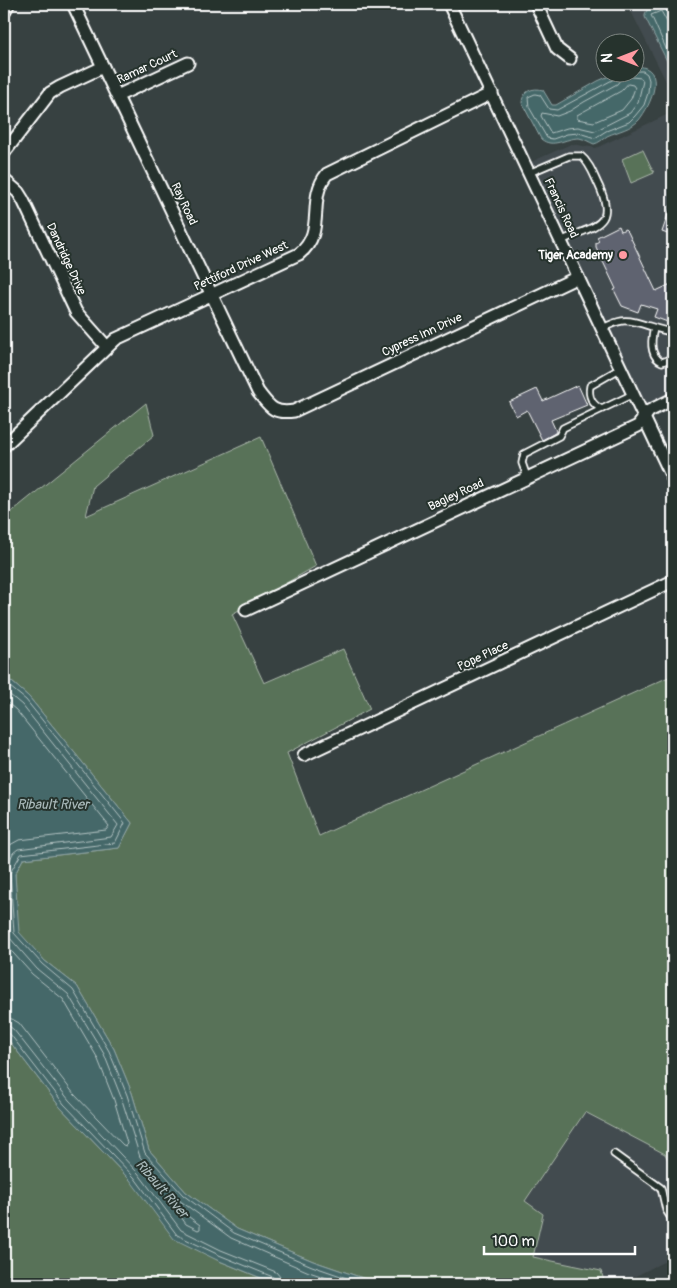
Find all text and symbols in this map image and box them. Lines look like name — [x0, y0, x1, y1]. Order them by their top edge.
north arrow — [594, 32, 644, 82]
street label: Ramar Court — [115, 46, 180, 87]
text: N — [599, 53, 616, 63]
street label: Francis Road — [541, 176, 581, 241]
street label: Ray Road — [168, 180, 200, 228]
street label: Dandridge Drive — [43, 221, 89, 298]
street label: Pettiford Drive West — [192, 238, 291, 294]
place label: Tiger Academy — [537, 248, 614, 263]
marker: Tiger Academy — [617, 249, 629, 261]
street label: Cypress Inn Drive — [380, 310, 465, 360]
street label: Bagley Road — [426, 476, 486, 514]
street label: Pope Place — [455, 638, 511, 674]
water label: Ribault River — [17, 796, 91, 813]
water label: Ribault River — [132, 1156, 193, 1223]
scale bar — [484, 1223, 636, 1255]
text: 100 m — [492, 1232, 535, 1251]

